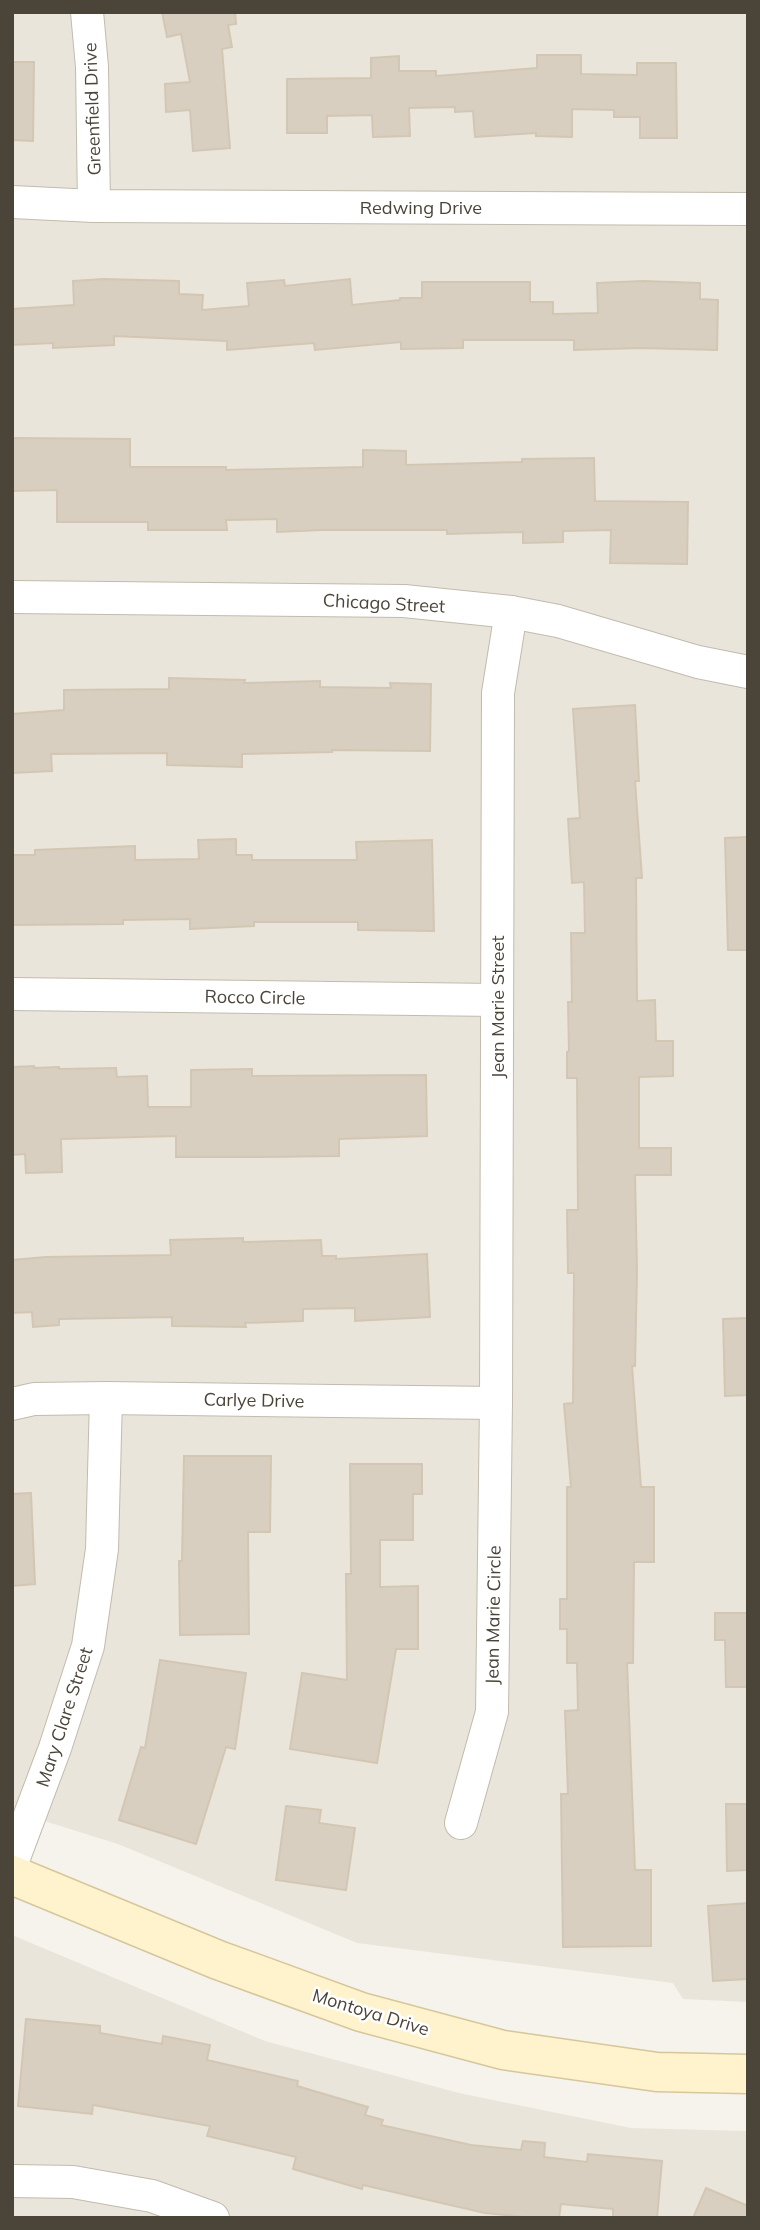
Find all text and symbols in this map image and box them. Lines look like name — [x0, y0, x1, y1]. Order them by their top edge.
street label: Greenfield Drive — [78, 42, 106, 176]
street label: Redwing Drive — [360, 196, 482, 219]
street label: Chicago Street — [322, 588, 446, 618]
street label: Jean Marie Street — [486, 935, 509, 1079]
street label: Rocco Circle — [204, 985, 306, 1009]
street label: Carlye Drive — [203, 1388, 305, 1412]
street label: Jean Marie Circle — [480, 1545, 506, 1685]
street label: Mary Clare Street — [31, 1644, 97, 1790]
street label: Montoya Drive — [310, 1983, 432, 2041]

